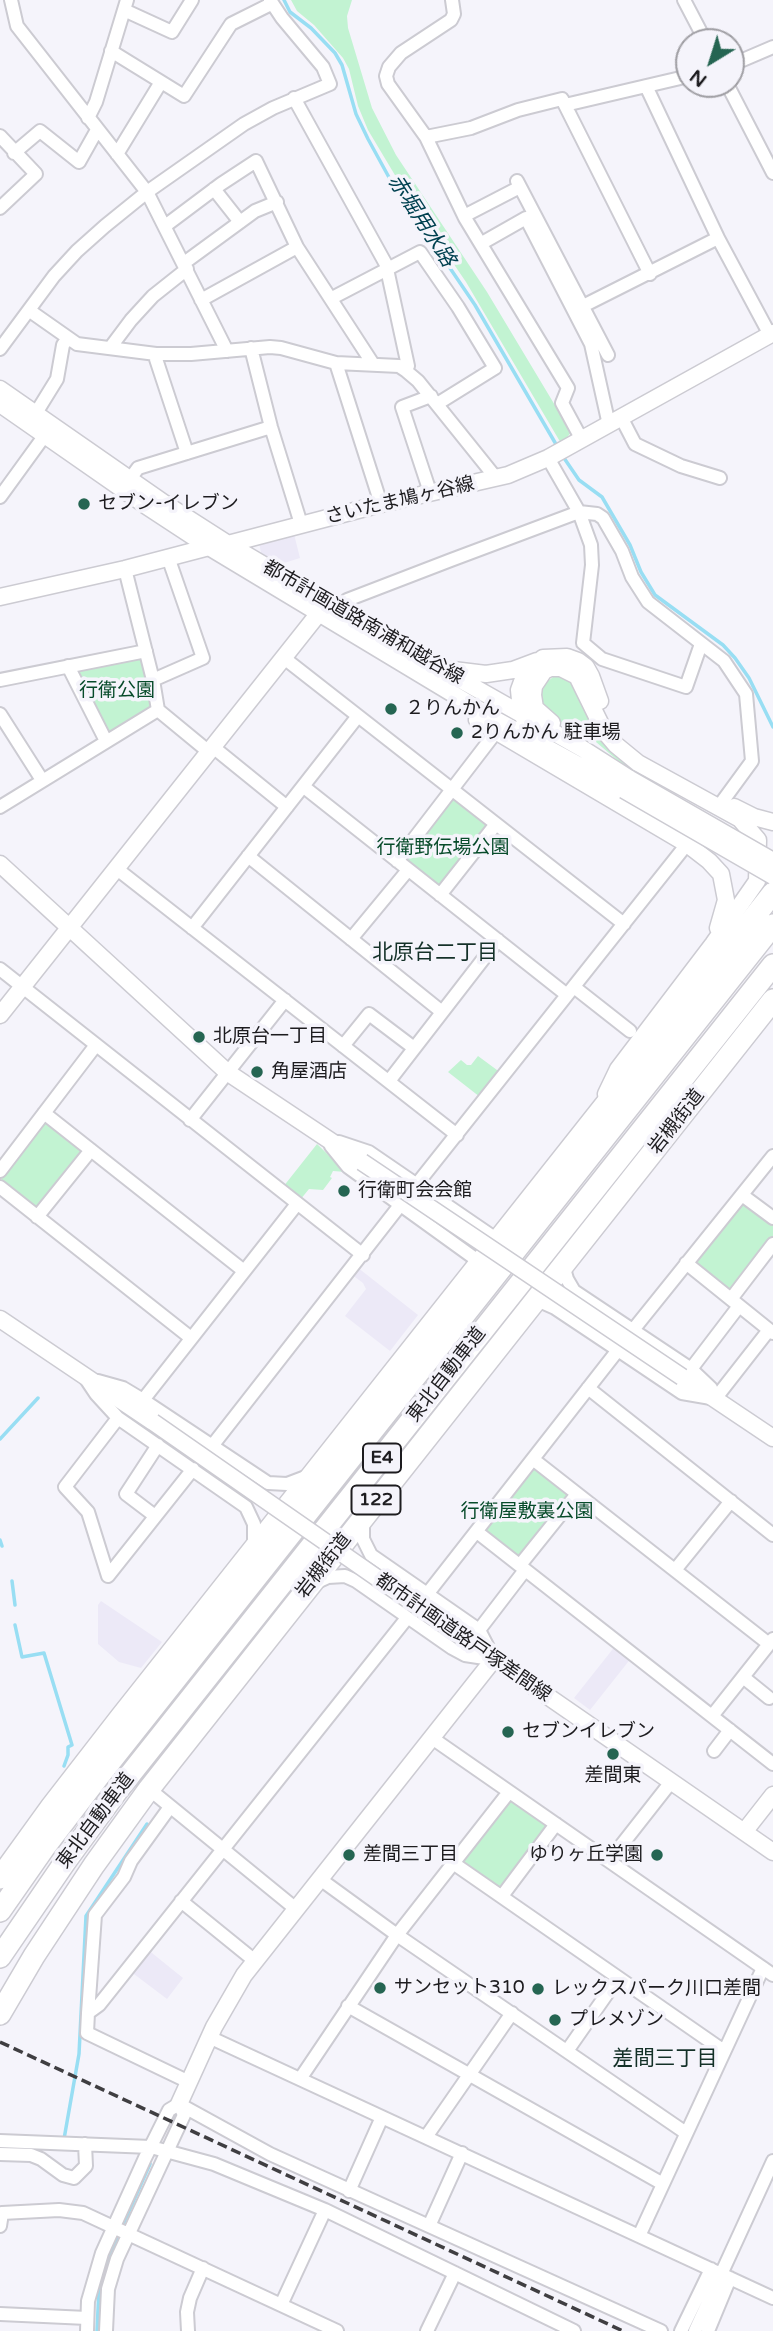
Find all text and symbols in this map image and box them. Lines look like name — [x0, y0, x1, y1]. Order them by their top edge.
north arrow — [675, 28, 745, 98]
text: N — [686, 65, 711, 91]
water label: 赤堀用水路 — [382, 170, 460, 272]
street label: さいたま鳩ヶ谷線 — [323, 473, 477, 529]
place label: セブン-イレブン — [98, 493, 239, 515]
marker: セブン-イレブン — [76, 496, 92, 512]
street label: 都市計画道路南浦和越谷線 — [259, 556, 467, 690]
park label: 行衛公園 — [79, 680, 155, 702]
place label: ２りんかん — [405, 698, 500, 720]
marker: ２りんかん — [383, 701, 399, 717]
place label: 2りんかん 駐車場 — [471, 722, 621, 744]
marker: 2りんかん 駐車場 — [449, 725, 465, 741]
park label: 行衛野伝場公園 — [377, 837, 509, 859]
district label: 北原台二丁目 — [372, 940, 498, 966]
place label: 北原台一丁目 — [213, 1026, 327, 1048]
marker: 北原台一丁目 — [191, 1029, 207, 1045]
place label: 角屋酒店 — [271, 1061, 347, 1083]
marker: 角屋酒店 — [249, 1064, 265, 1080]
street label: 岩槻街道 — [645, 1085, 709, 1159]
place label: 行衛町会会館 — [358, 1180, 472, 1202]
marker: 行衛町会会館 — [336, 1183, 352, 1199]
street label: 東北自動車道 — [403, 1323, 491, 1427]
road number: E4 — [363, 1443, 401, 1472]
road number: 122 — [352, 1485, 400, 1514]
park label: 行衛屋敷裏公園 — [461, 1501, 593, 1523]
street label: 岩槻街道 — [292, 1529, 356, 1603]
street label: 都市計画道路戸塚差間線 — [371, 1569, 555, 1707]
place label: セブンイレブン — [522, 1721, 655, 1743]
marker: セブンイレブン — [500, 1724, 516, 1740]
marker: 差間東 — [605, 1746, 621, 1762]
place label: 差間東 — [585, 1765, 641, 1787]
street label: 東北自動車道 — [53, 1769, 139, 1873]
place label: 差間三丁目 — [363, 1844, 458, 1866]
place label: ゆりヶ丘学園 — [529, 1844, 643, 1866]
marker: 差間三丁目 — [341, 1847, 357, 1863]
marker: ゆりヶ丘学園 — [649, 1847, 665, 1863]
place label: サンセット310 — [394, 1977, 525, 1999]
place label: レックスパーク川口差間 — [552, 1978, 761, 2000]
marker: サンセット310 — [372, 1980, 388, 1996]
marker: レックスパーク川口差間 — [530, 1981, 546, 1997]
place label: プレメゾン — [569, 2009, 664, 2031]
marker: プレメゾン — [547, 2012, 563, 2028]
district label: 差間三丁目 — [613, 2046, 717, 2072]

